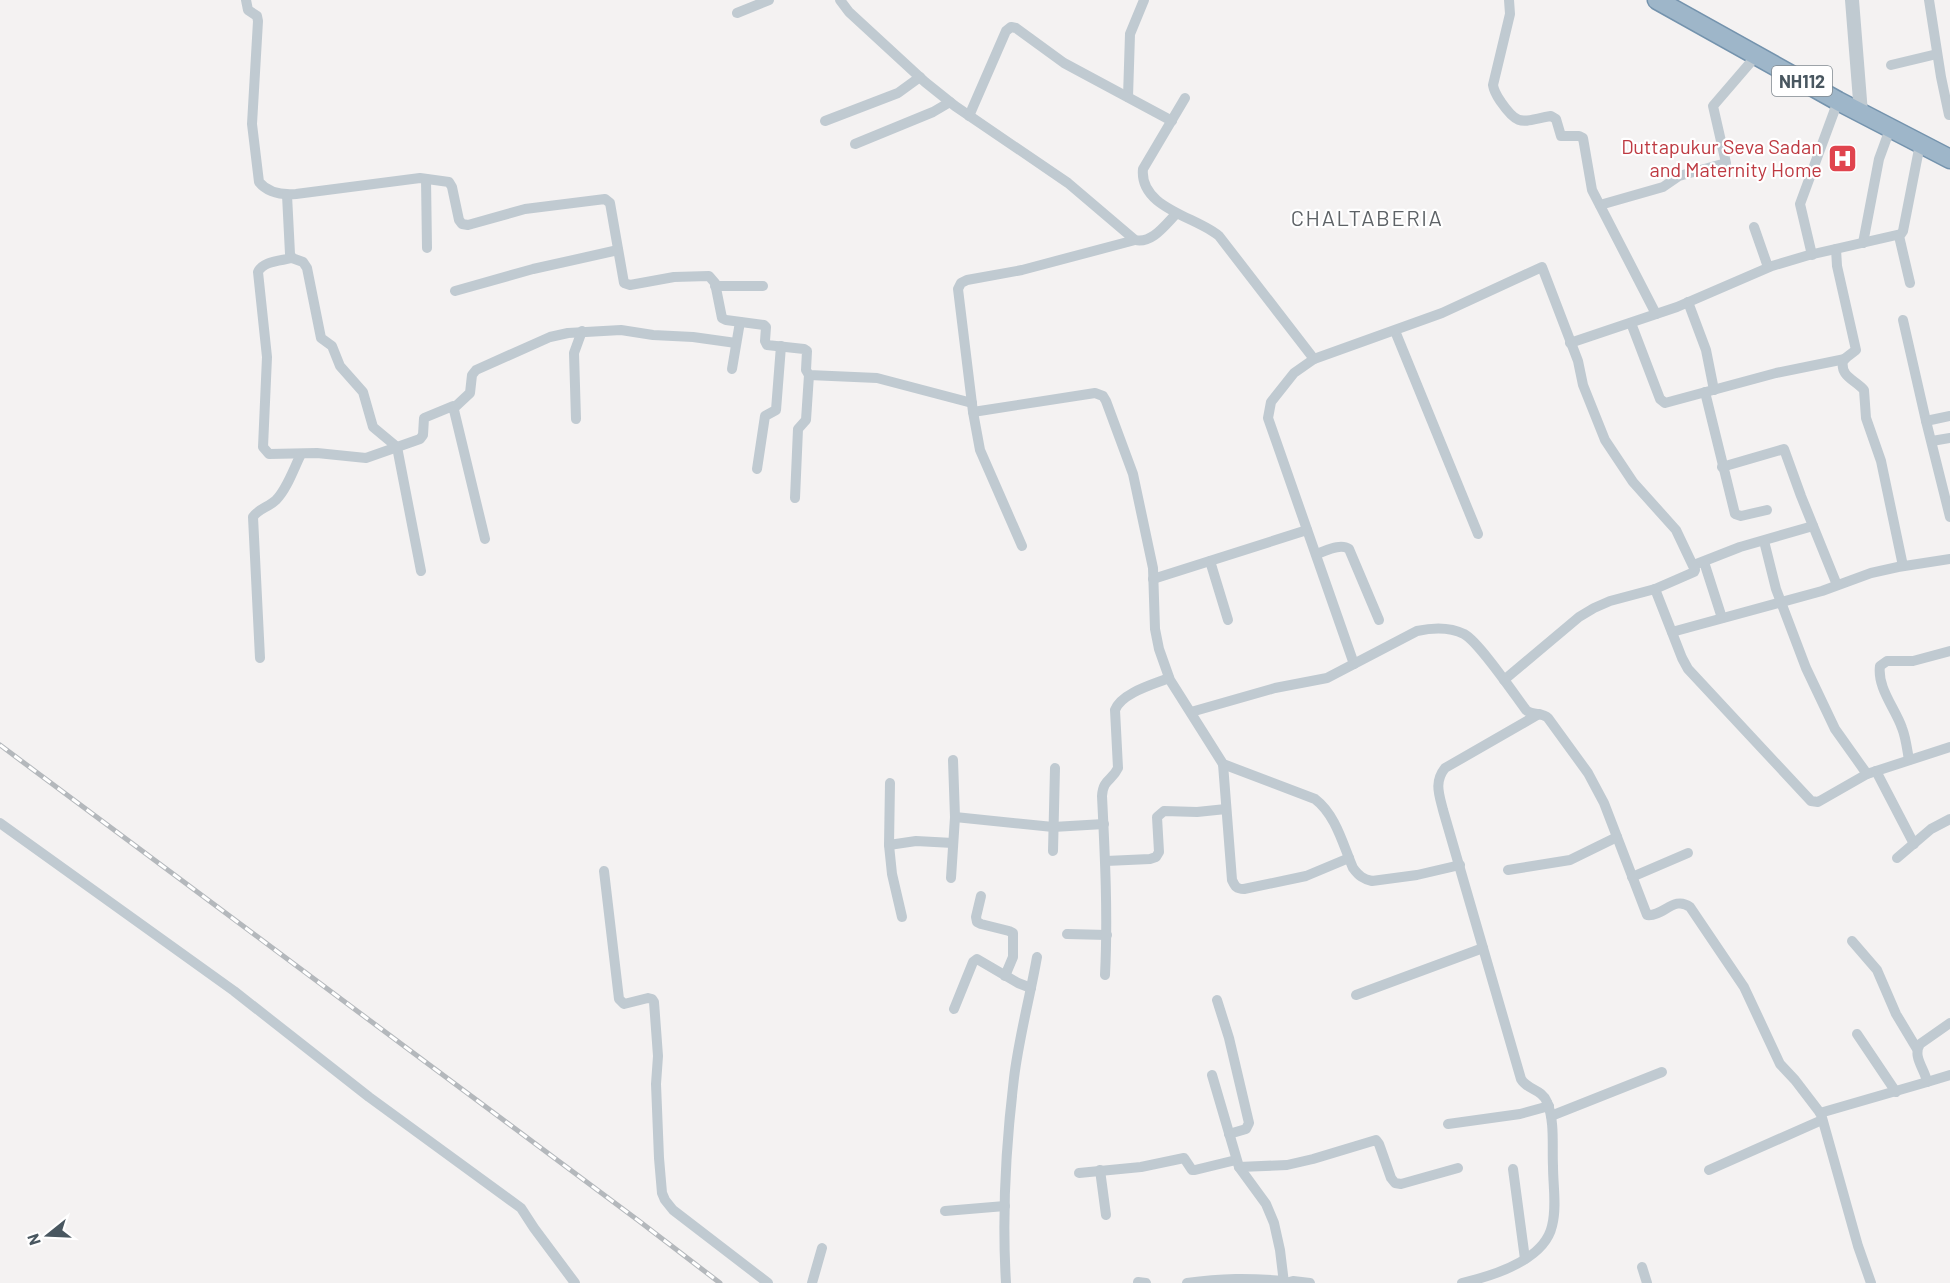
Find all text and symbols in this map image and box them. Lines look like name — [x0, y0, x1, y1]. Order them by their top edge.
road number: NH112 — [1772, 66, 1832, 96]
place label: Duttapukur Seva Sadan and Maternity Home — [1621, 134, 1822, 181]
hospital icon: Duttapukur Seva Sadan and Maternity Home — [1827, 142, 1859, 174]
district label: CHALTABERIA — [1291, 204, 1443, 230]
north arrow — [18, 1205, 78, 1265]
text: N — [23, 1232, 44, 1248]

